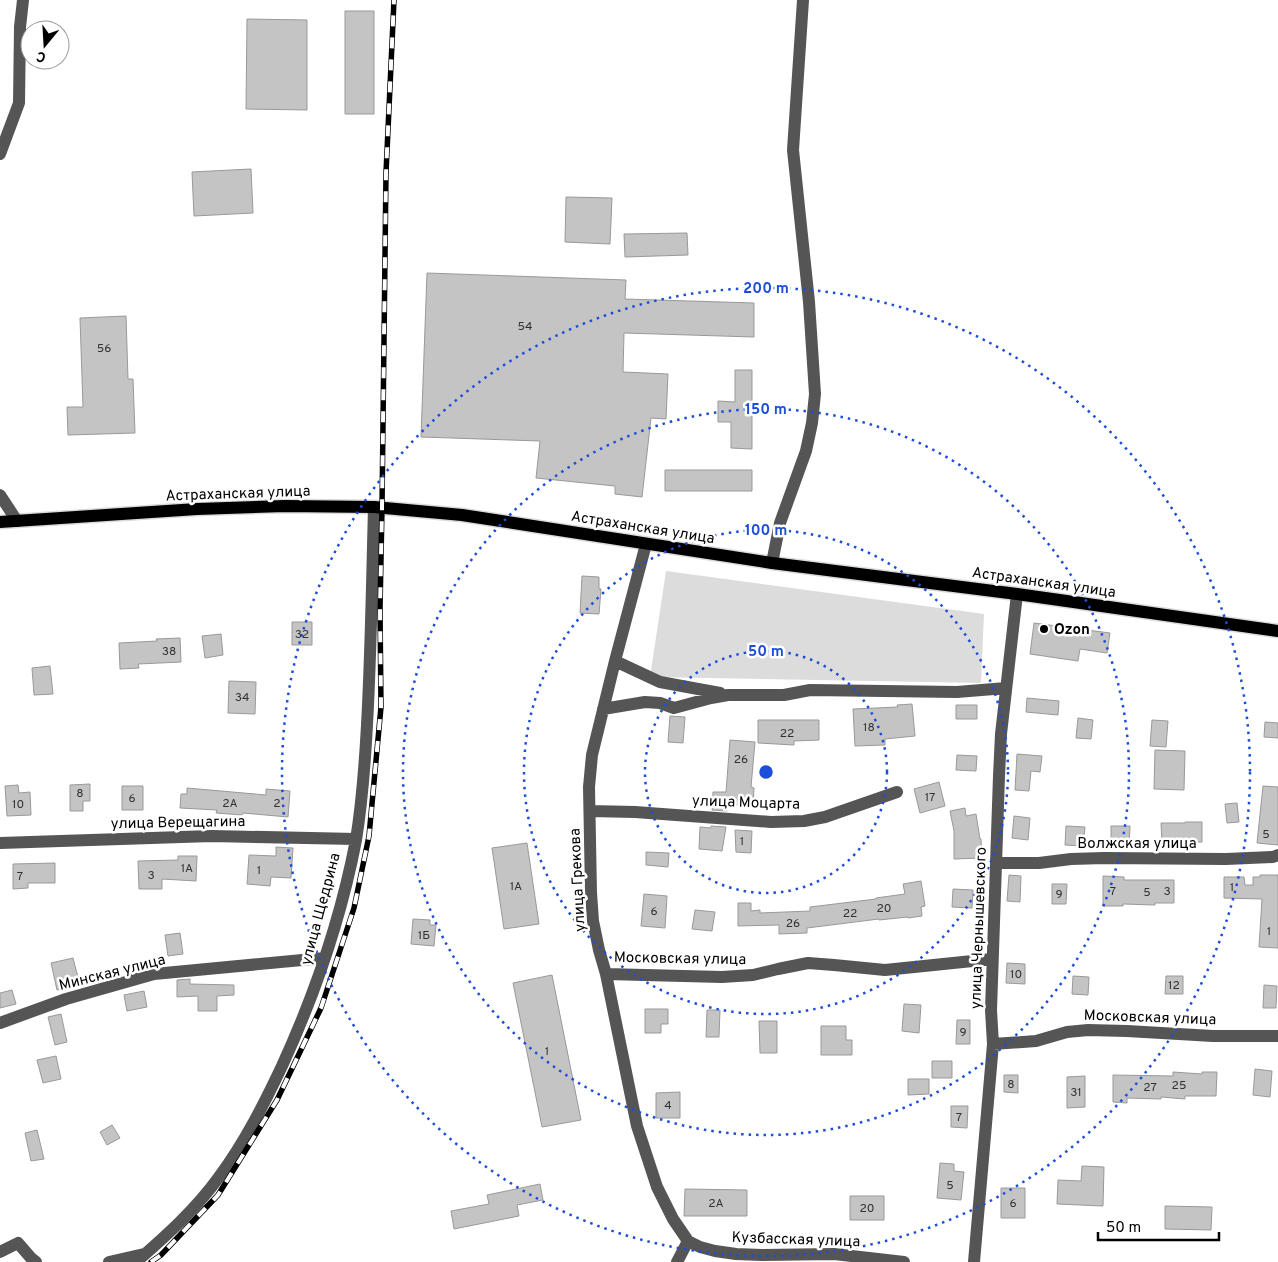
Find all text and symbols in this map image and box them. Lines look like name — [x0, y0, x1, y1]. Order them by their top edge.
north arrow — [20, 20, 70, 70]
text: С — [35, 46, 48, 65]
text: 200 m — [743, 280, 789, 299]
house number: 54 — [517, 319, 533, 335]
house number: 56 — [97, 341, 111, 357]
text: 150 m — [745, 401, 787, 420]
street label: Астраханская улица — [165, 482, 311, 507]
street label: Астраханская улица — [570, 508, 716, 549]
text: 100 m — [745, 522, 787, 541]
street label: Астраханская улица — [971, 564, 1117, 603]
place label: Ozon — [1054, 621, 1090, 640]
marker: Ozon — [1038, 623, 1050, 635]
house number: 32 — [295, 627, 309, 643]
text: 50 m — [748, 643, 784, 662]
house number: 38 — [162, 644, 176, 660]
house number: 34 — [235, 690, 249, 706]
house number: 18 — [863, 720, 875, 736]
house number: 22 — [780, 726, 794, 742]
house number: 26 — [734, 752, 748, 768]
centre of rings — [757, 763, 775, 781]
house number: 8 — [76, 786, 84, 802]
house number: 17 — [925, 790, 935, 806]
house number: 6 — [128, 791, 136, 807]
street label: улица Моцарта — [692, 792, 800, 815]
house number: 2А — [222, 796, 238, 812]
house number: 2 — [273, 796, 281, 812]
house number: 10 — [12, 797, 24, 813]
street label: улица Верещагина — [111, 813, 246, 834]
house number: 5 — [1262, 827, 1270, 843]
street label: улица Грекова — [566, 828, 591, 932]
house number: 1 — [740, 834, 744, 850]
street label: Волжская улица — [1077, 835, 1197, 854]
street label: улица Чернышевского — [967, 847, 992, 1010]
street label: улица Щедрина — [297, 851, 346, 968]
house number: 1А — [181, 861, 193, 877]
house number: 1 — [257, 863, 261, 879]
house number: 3 — [147, 868, 155, 884]
house number: 7 — [17, 869, 23, 885]
house number: 1А — [510, 879, 522, 895]
house number: 1 — [1230, 880, 1234, 896]
house number: 7 — [1110, 884, 1116, 900]
house number: 3 — [1163, 884, 1171, 900]
house number: 5 — [1143, 885, 1151, 901]
house number: 9 — [1055, 887, 1063, 903]
house number: 20 — [876, 901, 892, 917]
house number: 6 — [650, 904, 658, 920]
house number: 22 — [843, 906, 857, 922]
house number: 26 — [786, 916, 800, 932]
house number: 1 — [1267, 924, 1271, 940]
house number: 1Б — [418, 928, 430, 944]
street label: Московская улица — [614, 949, 746, 970]
street label: Минская улица — [57, 951, 168, 996]
house number: 10 — [1010, 967, 1022, 983]
house number: 12 — [1168, 978, 1180, 994]
street label: Московская улица — [1083, 1007, 1217, 1030]
house number: 9 — [959, 1025, 967, 1041]
house number: 1 — [545, 1044, 549, 1060]
house number: 8 — [1007, 1077, 1015, 1093]
house number: 25 — [1172, 1078, 1186, 1094]
house number: 27 — [1143, 1080, 1157, 1096]
house number: 31 — [1070, 1085, 1082, 1101]
house number: 4 — [664, 1098, 672, 1114]
house number: 7 — [956, 1110, 962, 1126]
house number: 5 — [946, 1178, 954, 1194]
house number: 2А — [708, 1196, 724, 1212]
house number: 6 — [1009, 1196, 1017, 1212]
house number: 20 — [859, 1201, 875, 1217]
scale bar — [1098, 1210, 1219, 1242]
text: 50 m — [1106, 1219, 1141, 1238]
street label: Кузбасская улица — [731, 1229, 861, 1252]

